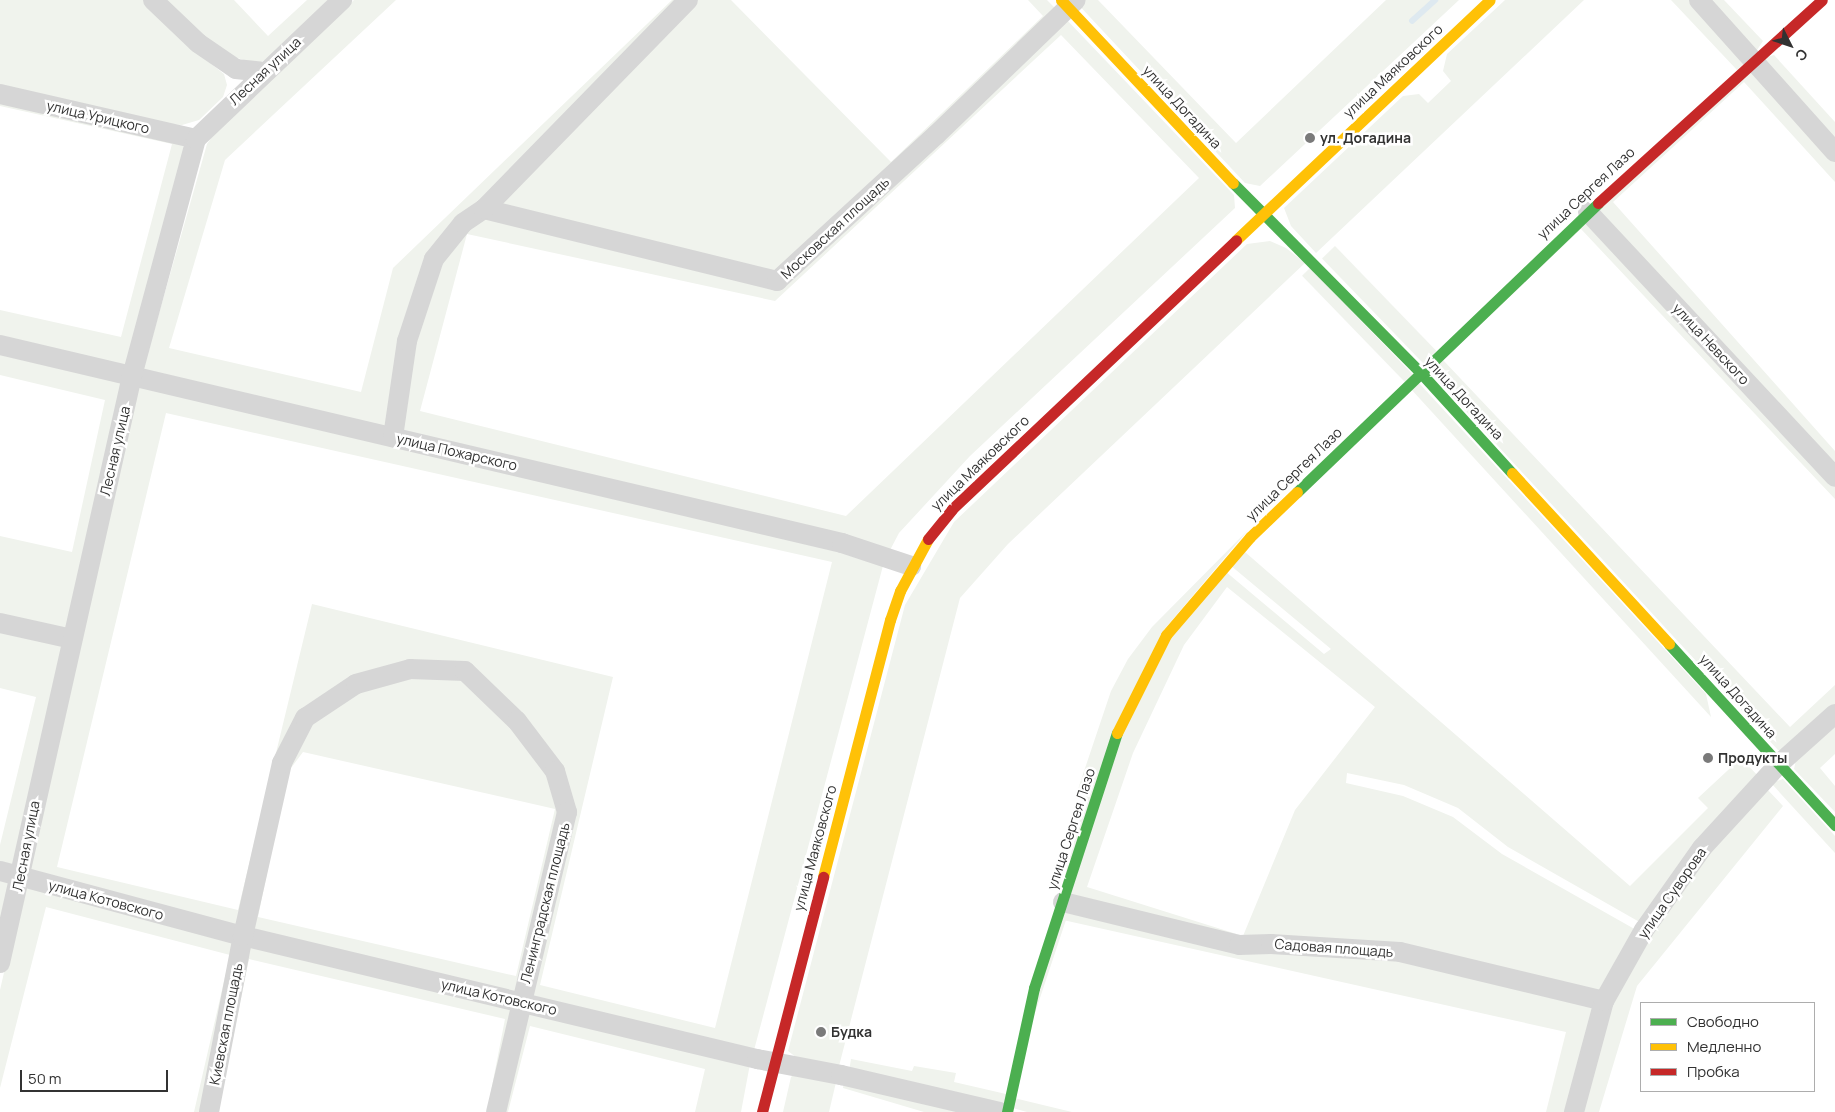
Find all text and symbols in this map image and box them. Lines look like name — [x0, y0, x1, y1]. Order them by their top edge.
north arrow — [1765, 20, 1815, 70]
street label: улица Маяковского — [1340, 21, 1446, 121]
street label: Лесная улица — [226, 34, 304, 108]
text: С — [1791, 45, 1812, 65]
street label: улица Догадина — [1139, 62, 1225, 152]
street label: улица Урицкого — [45, 97, 151, 137]
place label: ул. Догадина — [1320, 130, 1411, 146]
marker: ул. Догадина — [1304, 132, 1316, 144]
street label: улица Сергея Лазо — [1534, 144, 1638, 242]
street label: Московская площадь — [777, 173, 893, 283]
street label: улица Невского — [1669, 300, 1753, 388]
street label: улица Догадина — [1421, 353, 1507, 443]
street label: Лесная улица — [96, 404, 134, 498]
street label: улица Маяковского — [928, 412, 1032, 514]
street label: улица Сергея Лазо — [1243, 424, 1345, 524]
street label: улица Пожарского — [395, 430, 519, 474]
street label: улица Догадина — [1696, 650, 1780, 742]
place label: Продукты — [1718, 750, 1787, 766]
marker: Продукты — [1702, 752, 1714, 764]
street label: улица Сергея Лазо — [1043, 766, 1099, 892]
street label: улица Маяковского — [790, 783, 840, 913]
street label: Лесная улица — [9, 799, 43, 893]
street label: Ленинградская площадь — [517, 821, 573, 985]
street label: улица Суворова — [1634, 844, 1710, 942]
street label: улица Котовского — [47, 877, 165, 923]
street label: Садовая площадь — [1274, 935, 1394, 961]
street label: Киевская площадь — [206, 962, 246, 1086]
street label: улица Котовского — [439, 975, 559, 1019]
legend — [1640, 1002, 1815, 1092]
text: Свободно — [1687, 1011, 1759, 1032]
place label: Будка — [831, 1024, 872, 1040]
marker: Будка — [815, 1026, 827, 1038]
text: Медленно — [1687, 1036, 1761, 1057]
scale bar — [22, 1060, 170, 1092]
text: Пробка — [1687, 1061, 1740, 1082]
text: 50 m — [28, 1068, 62, 1089]

